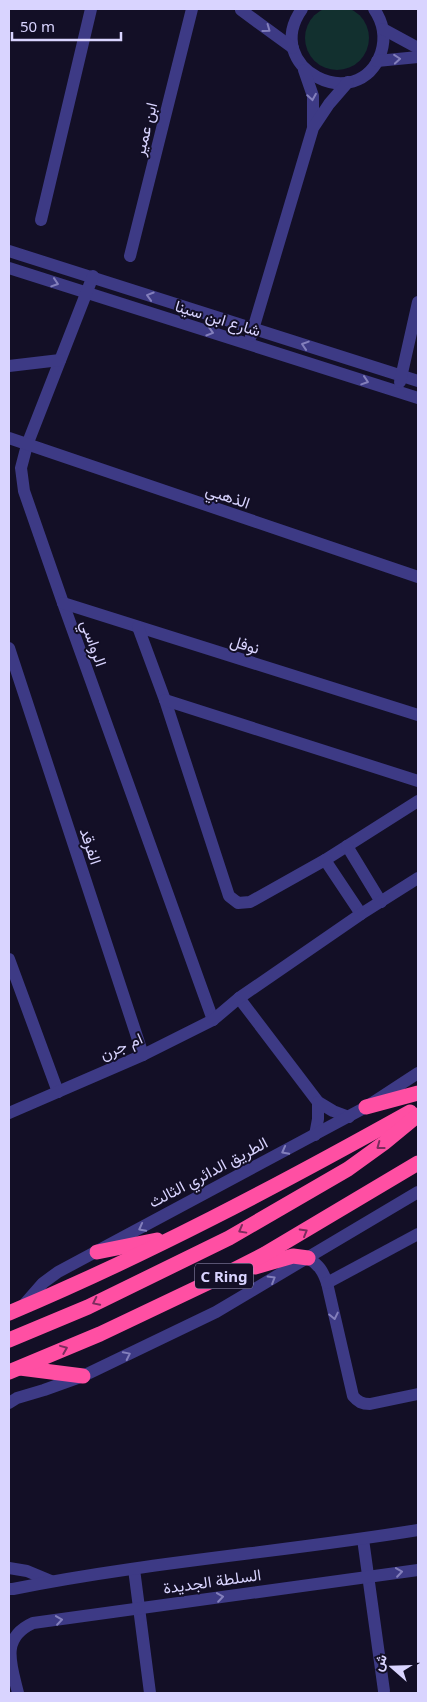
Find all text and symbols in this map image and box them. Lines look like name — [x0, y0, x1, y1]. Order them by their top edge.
scale bar — [12, 10, 121, 42]
text: 50 m — [20, 16, 55, 36]
one-way arrow — [261, 23, 271, 32]
one-way arrow — [394, 54, 402, 65]
one-way arrow — [306, 93, 317, 101]
street label: ابن عمير — [128, 100, 162, 159]
one-way arrow — [50, 277, 59, 287]
one-way arrow — [147, 291, 155, 301]
street label: شارع ابن سينا — [172, 295, 264, 342]
one-way arrow — [205, 327, 214, 337]
one-way arrow — [301, 340, 310, 350]
one-way arrow — [360, 376, 369, 386]
street label: الذهبي — [202, 478, 253, 517]
street label: الرواسي — [73, 617, 113, 670]
street label: نوفل — [228, 629, 262, 659]
street label: الفرقد — [75, 825, 107, 867]
street label: ام جرن — [96, 1027, 146, 1065]
street label: الطريق الدائري الثالث — [145, 1131, 273, 1215]
one-way arrow — [377, 1140, 386, 1148]
one-way arrow — [282, 1145, 291, 1155]
one-way arrow — [139, 1221, 148, 1231]
one-way arrow — [238, 1224, 247, 1234]
one-way arrow — [299, 1228, 308, 1238]
road number: C Ring — [195, 1264, 253, 1288]
one-way arrow — [267, 1276, 276, 1286]
one-way arrow — [92, 1296, 101, 1307]
one-way arrow — [328, 1311, 339, 1320]
one-way arrow — [59, 1345, 68, 1355]
one-way arrow — [122, 1351, 131, 1361]
street label: السلطة الجديدة — [162, 1563, 262, 1599]
one-way arrow — [395, 1567, 403, 1578]
one-way arrow — [217, 1592, 225, 1603]
one-way arrow — [55, 1615, 64, 1625]
north arrow — [367, 1642, 417, 1692]
text: ش — [368, 1651, 391, 1674]

